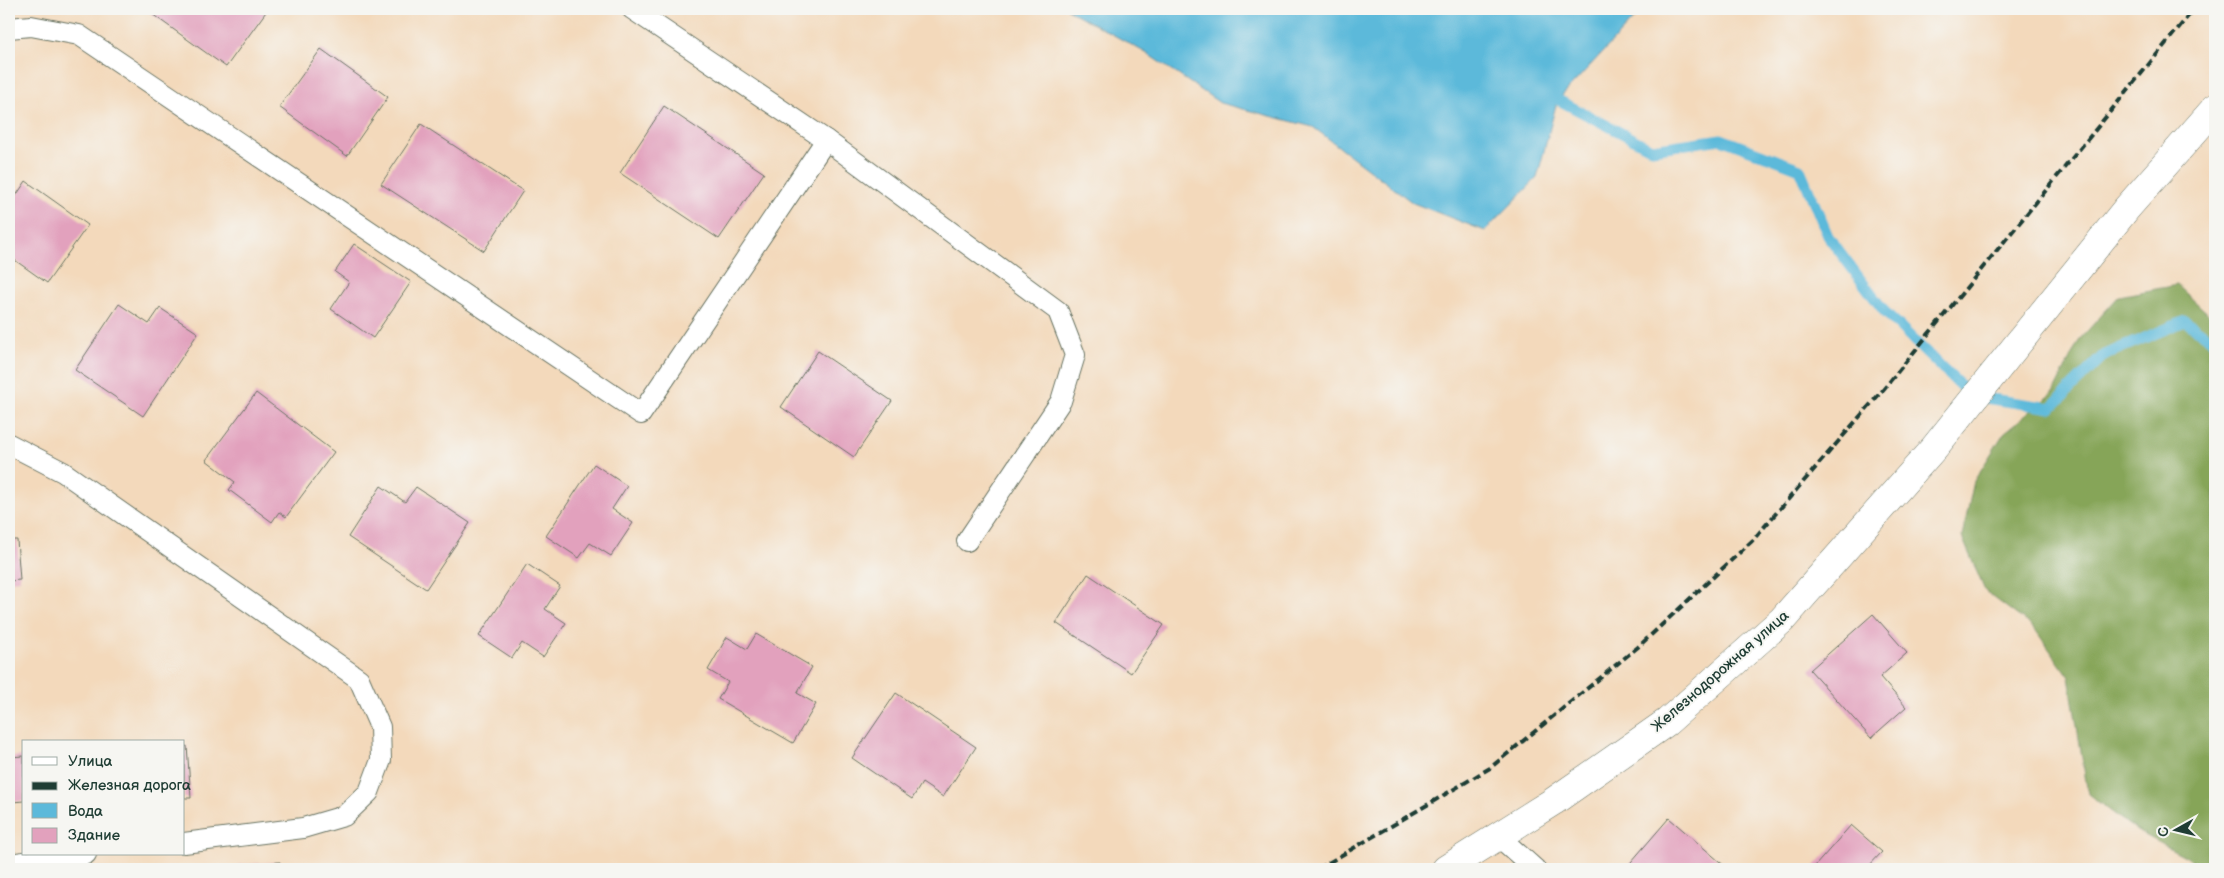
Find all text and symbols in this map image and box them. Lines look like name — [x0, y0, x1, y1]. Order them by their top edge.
street label: Железнодорожная улица — [1648, 606, 1793, 736]
legend — [22, 740, 185, 856]
text: Улица — [68, 752, 113, 771]
text: Железная дорога — [68, 776, 191, 795]
text: Вода — [68, 802, 103, 821]
north arrow — [2152, 806, 2202, 856]
text: С — [2154, 825, 2173, 838]
text: Здание — [68, 826, 120, 845]

